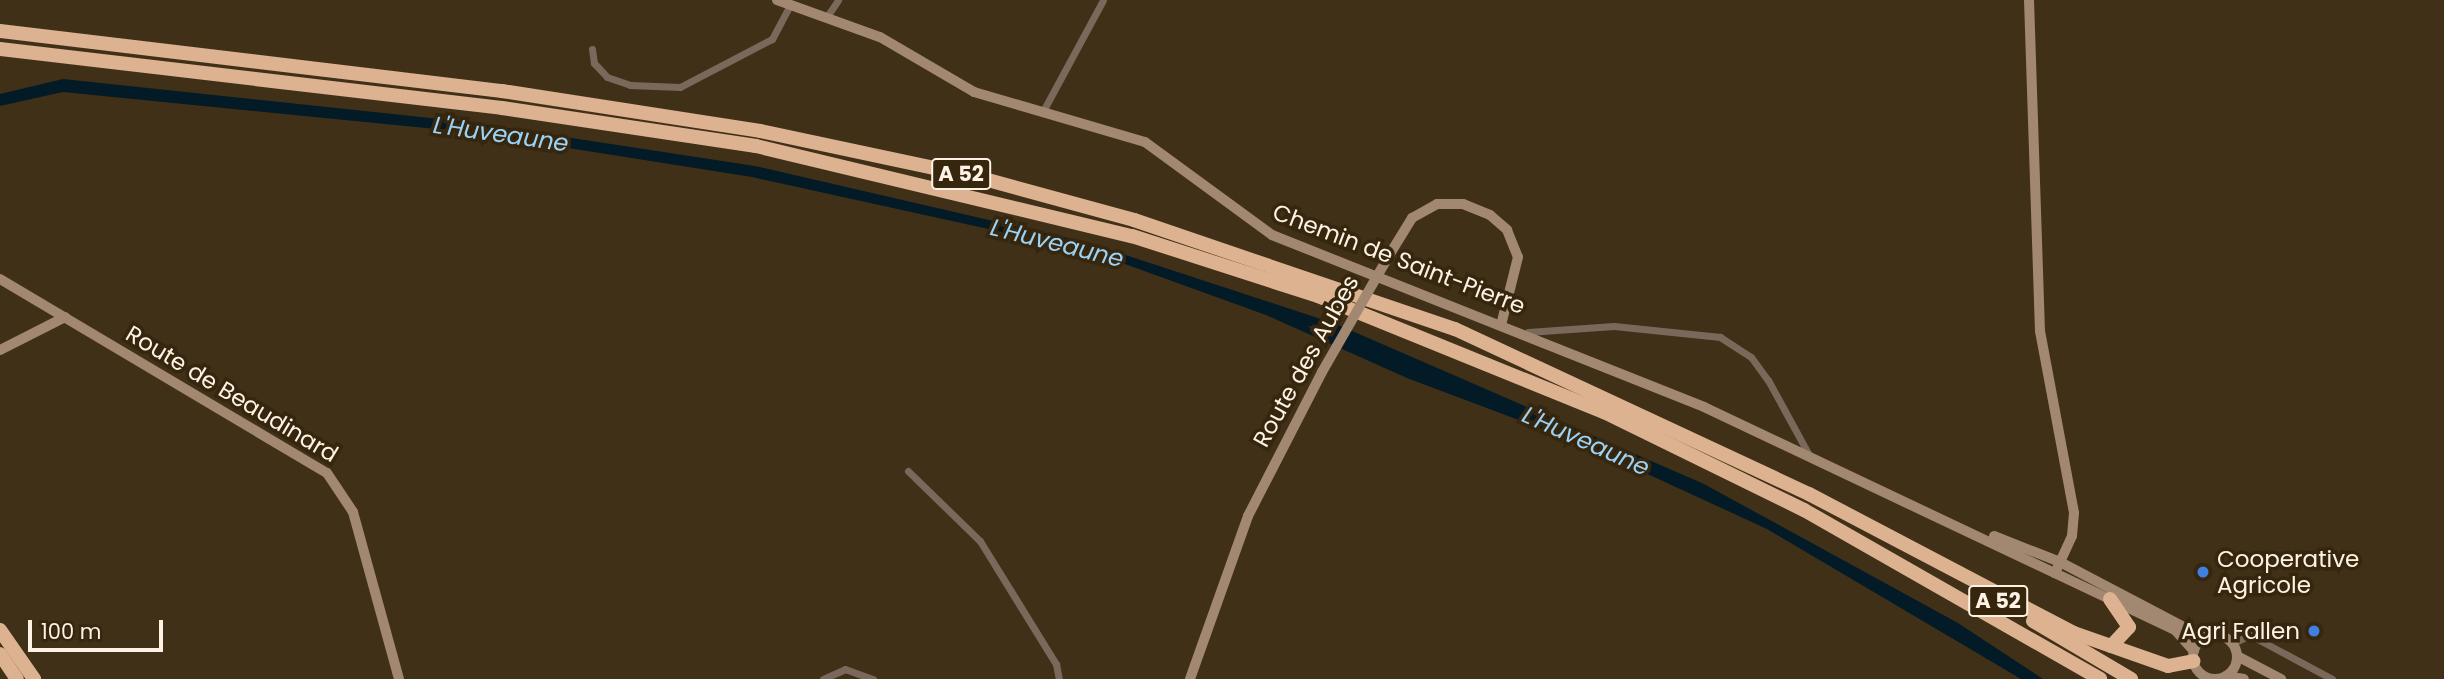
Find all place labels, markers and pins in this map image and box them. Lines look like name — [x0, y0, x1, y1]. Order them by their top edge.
place label: Cooperative Agricole — [2217, 545, 2359, 599]
marker: Cooperative Agricole — [2195, 564, 2211, 580]
place label: Agri Fallen — [2181, 617, 2300, 645]
marker: Agri Fallen — [2306, 623, 2322, 639]

